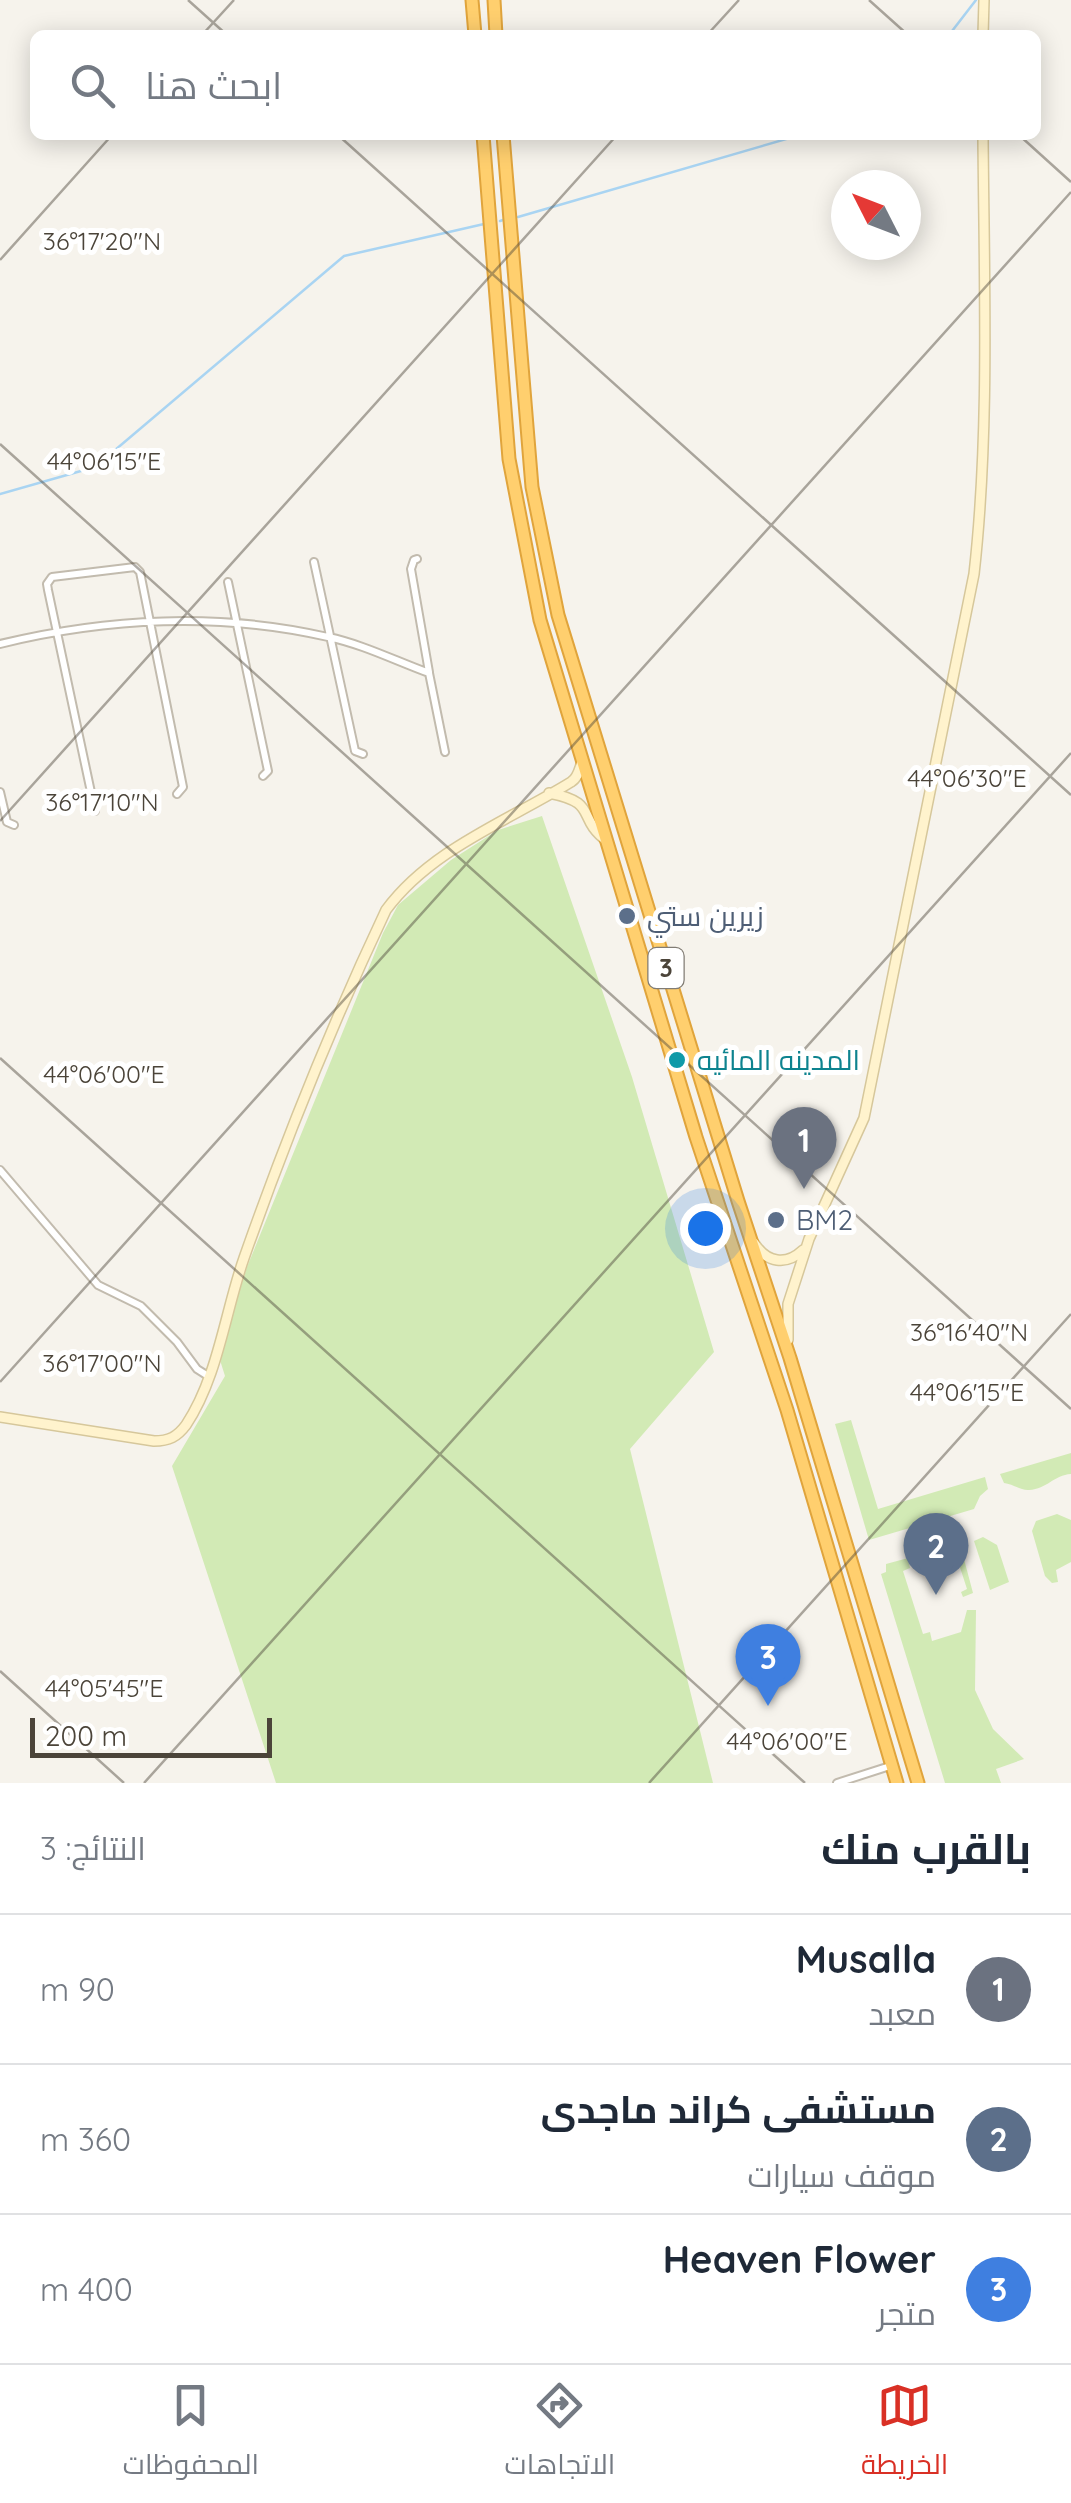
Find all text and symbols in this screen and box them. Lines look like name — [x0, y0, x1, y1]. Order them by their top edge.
search box — [30, 30, 1041, 140]
icon: search — [65, 58, 120, 113]
text: ابحث هنا — [145, 61, 282, 109]
north arrow — [831, 170, 921, 260]
text: 36°17'20"N — [43, 225, 161, 256]
text: 44°06'15"E — [47, 445, 161, 476]
text: 44°06'30"E — [907, 762, 1027, 793]
text: 36°17'10"N — [45, 786, 159, 817]
place label: زيرين ستي — [647, 898, 764, 938]
marker: زيرين ستي — [616, 905, 638, 927]
road number: 3 — [648, 948, 684, 988]
place label: المدينه المائيه — [697, 1042, 860, 1077]
marker: المدينه المائيه — [666, 1049, 688, 1071]
text: 44°06'00"E — [43, 1058, 165, 1089]
pin: 1 — [772, 1106, 836, 1189]
place label: BM2 — [796, 1202, 853, 1237]
your location — [680, 1203, 731, 1254]
marker: BM2 — [765, 1209, 787, 1231]
text: 36°16'40"N — [910, 1316, 1028, 1347]
text: 36°17'00"N — [42, 1347, 162, 1378]
text: 44°06'15"E — [910, 1376, 1024, 1407]
pin: 2 — [904, 1512, 968, 1595]
pin: 3 — [736, 1624, 800, 1706]
text: 44°05'45"E — [45, 1672, 163, 1703]
scale bar — [30, 1713, 272, 1758]
text: 200 m — [45, 1718, 127, 1753]
text: 44°06'00"E — [726, 1725, 848, 1756]
text: بالقرب منك — [821, 1822, 1031, 1875]
text: النتائج: 3 — [40, 1828, 146, 1868]
text: Musalla — [796, 1935, 936, 1983]
text: 90 m — [40, 1969, 115, 2009]
text: 1 — [992, 1969, 1005, 2009]
text: معبد — [869, 1993, 936, 2033]
text: مستشفی کراند ماجدی — [541, 2085, 936, 2133]
text: 360 m — [40, 2119, 131, 2159]
text: 2 — [989, 2119, 1008, 2159]
text: موقف سيارات — [747, 2155, 936, 2195]
text: Heaven Flower — [663, 2235, 936, 2283]
text: 400 m — [40, 2269, 133, 2309]
text: 3 — [990, 2269, 1007, 2309]
text: متجر — [877, 2293, 936, 2333]
tab: المحفوظات — [123, 2378, 259, 2490]
tab: الاتجاهات — [505, 2378, 615, 2490]
tab: الخريطة — [861, 2378, 948, 2490]

